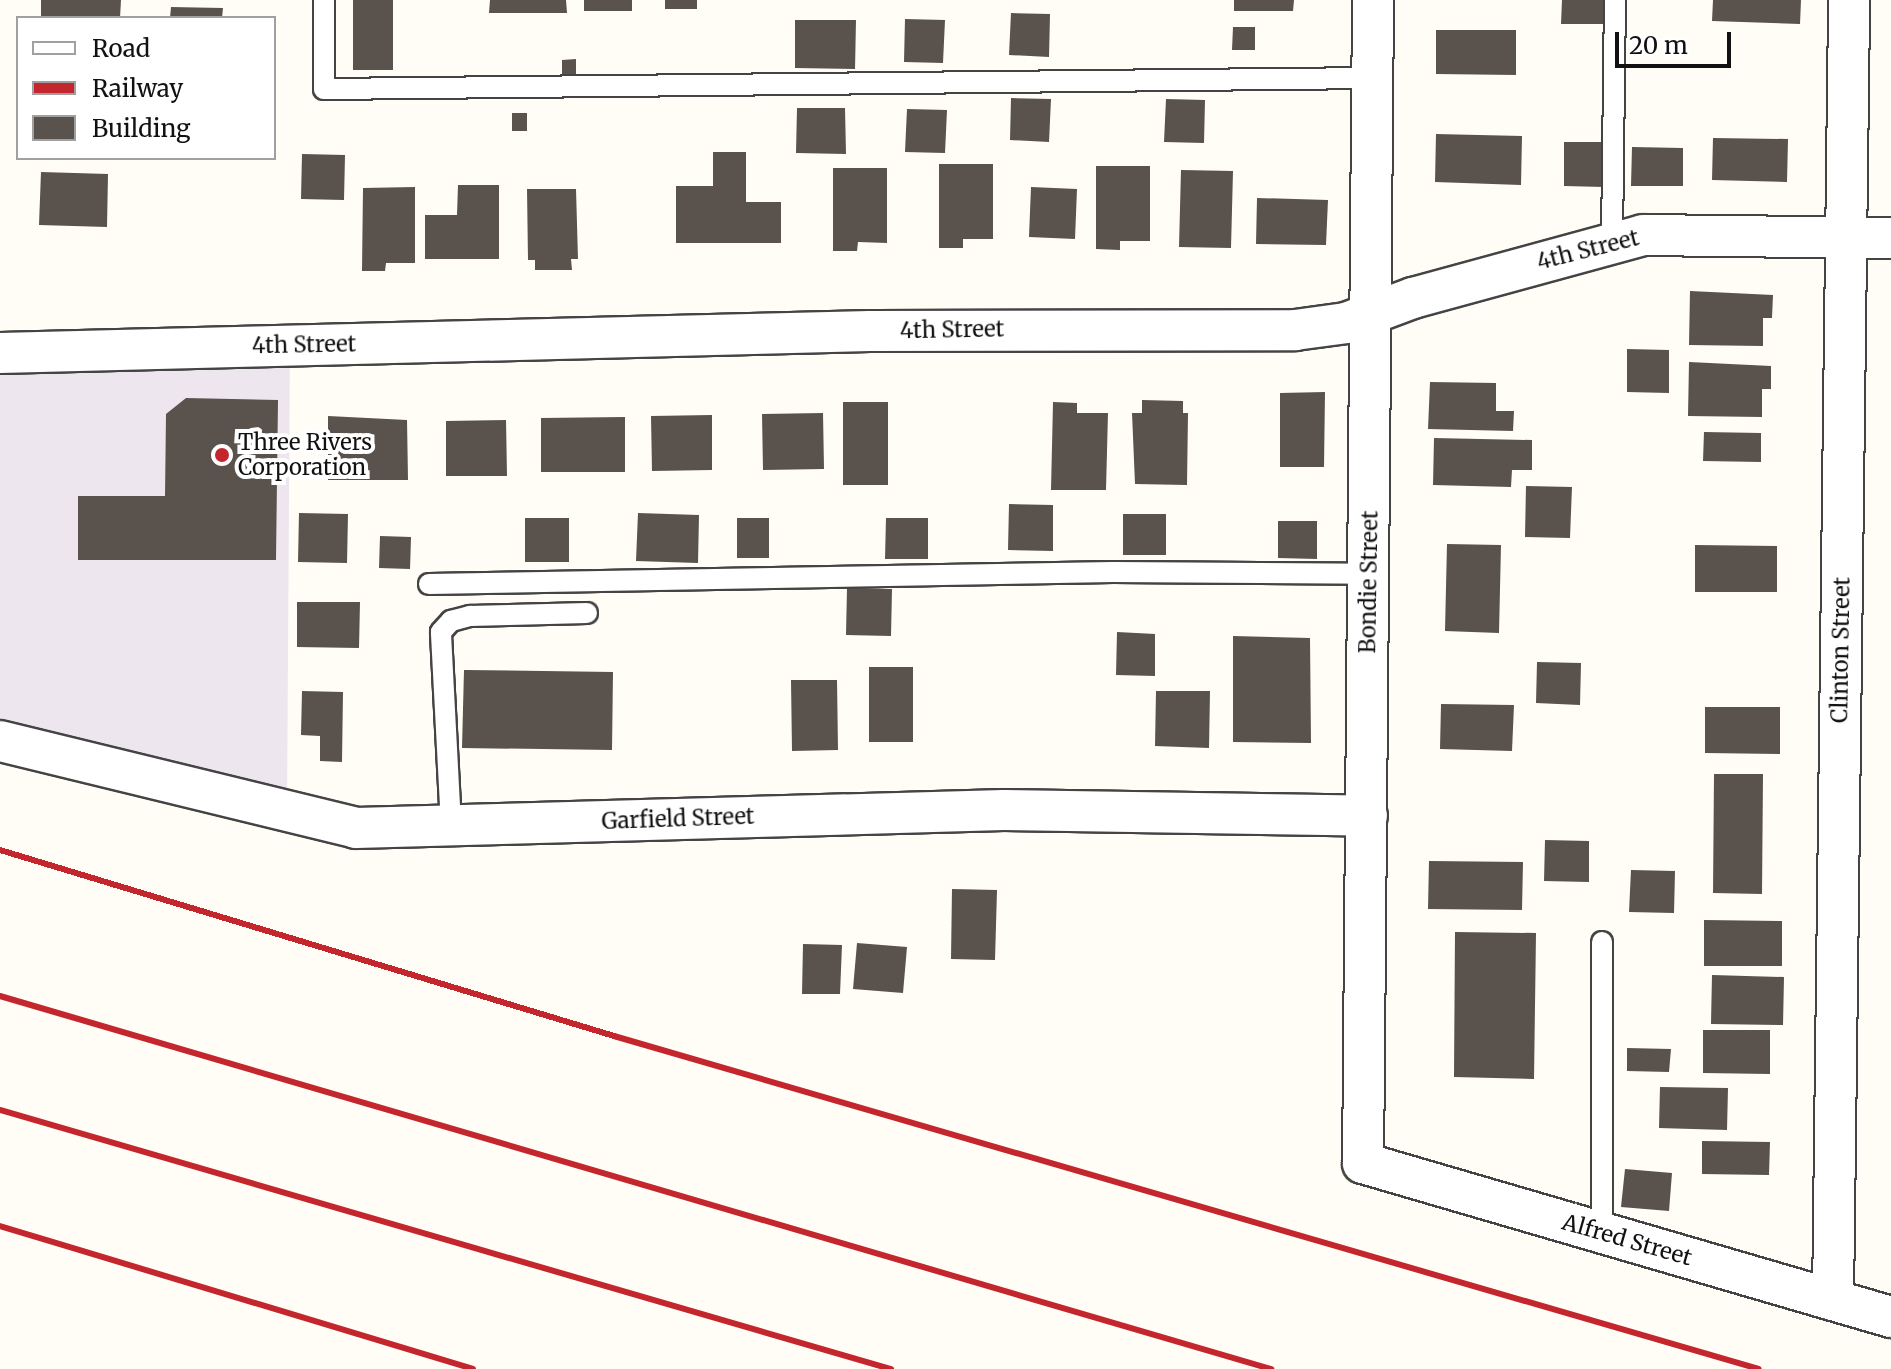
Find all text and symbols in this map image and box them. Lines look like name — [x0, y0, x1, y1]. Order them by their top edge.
legend — [16, 16, 276, 160]
scale bar — [1619, 16, 1735, 66]
text: 20 m — [1629, 30, 1688, 61]
text: Road — [92, 33, 150, 64]
text: Railway — [92, 73, 183, 104]
text: Building — [92, 113, 191, 144]
street label: 4th Street — [1534, 225, 1642, 275]
street label: 4th Street — [900, 316, 1004, 344]
street label: 4th Street — [252, 331, 356, 359]
place label: Three Rivers Corporation — [238, 429, 372, 480]
marker: Three Rivers Corporation — [213, 446, 231, 464]
street label: Bondie Street — [1355, 510, 1383, 654]
street label: Clinton Street — [1827, 577, 1855, 723]
street label: Garfield Street — [601, 803, 755, 835]
street label: Alfred Street — [1559, 1209, 1695, 1271]

